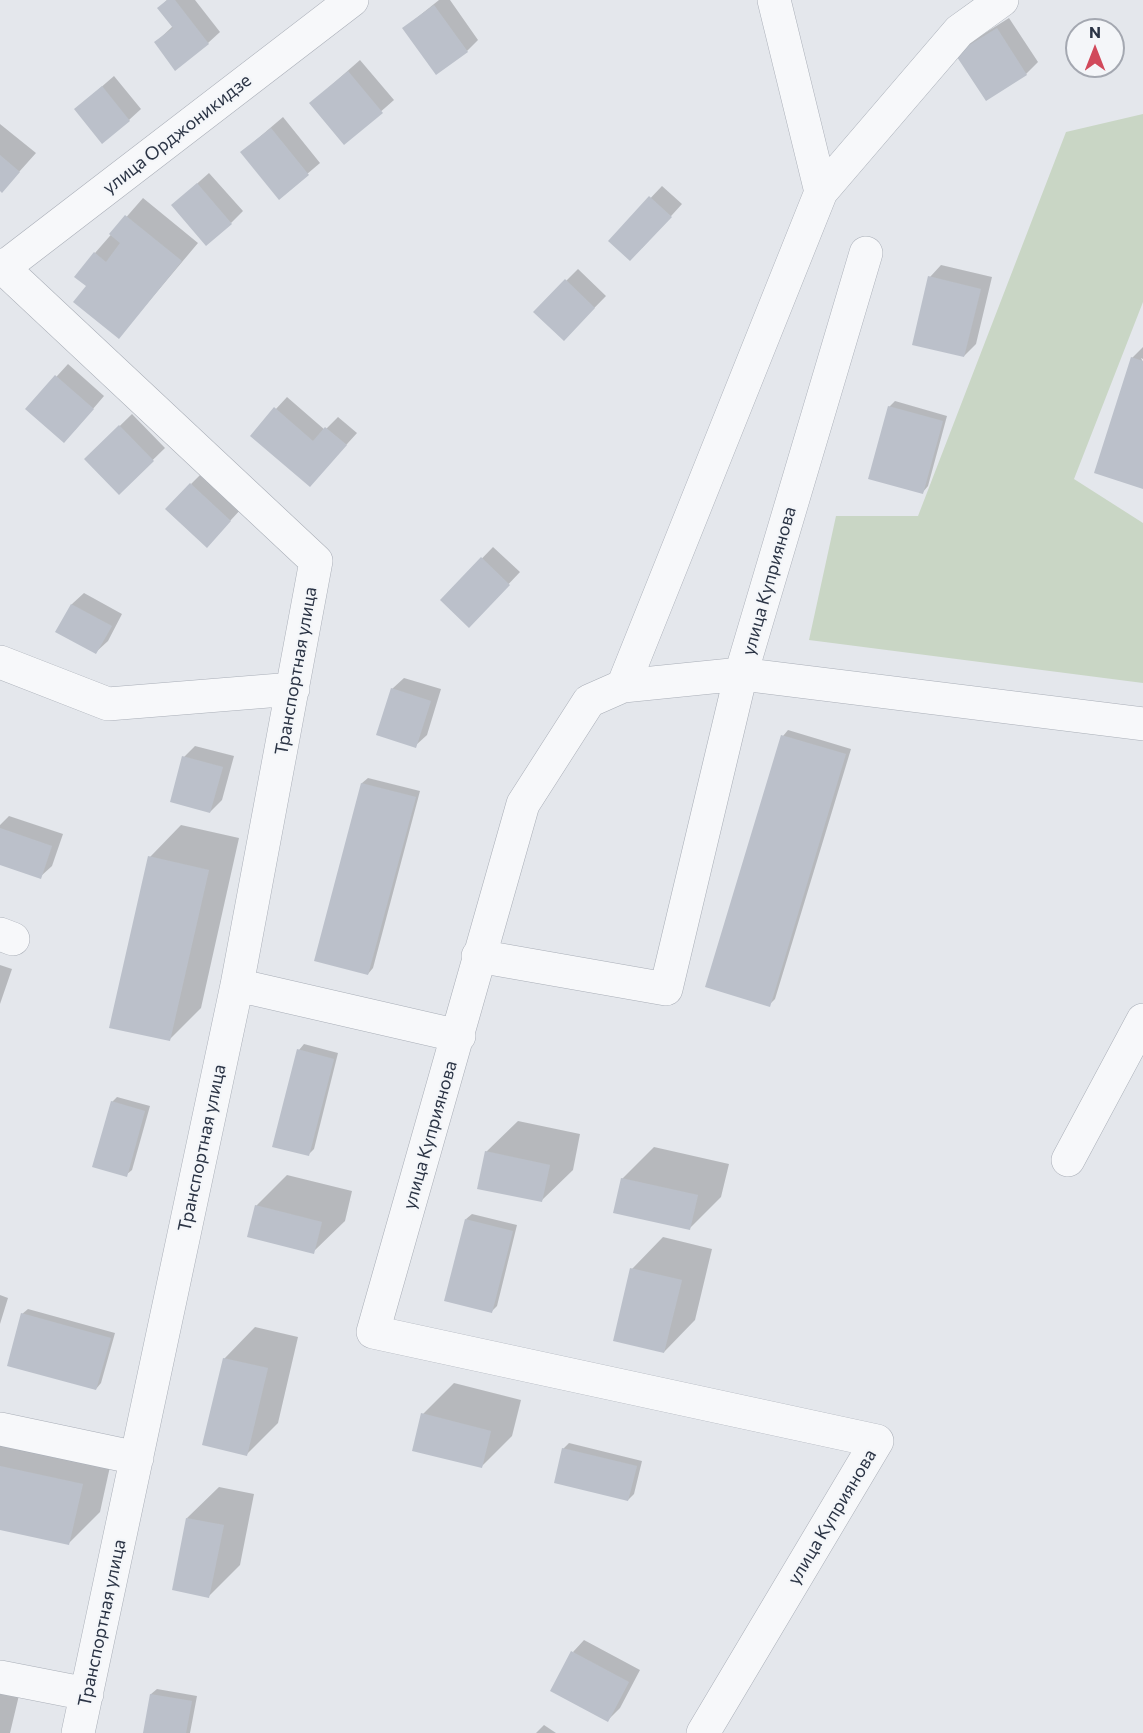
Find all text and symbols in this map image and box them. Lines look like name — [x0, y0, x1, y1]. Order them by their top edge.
north arrow — [1065, 18, 1125, 78]
text: N — [1089, 22, 1101, 41]
street label: улица Орджоникидзе — [99, 69, 255, 199]
street label: улица Куприянова — [737, 504, 801, 658]
street label: Транспортная улица — [271, 585, 321, 757]
street label: улица Куприянова — [398, 1058, 462, 1212]
street label: Транспортная улица — [174, 1062, 230, 1234]
street label: улица Куприянова — [783, 1445, 881, 1589]
street label: Транспортная улица — [74, 1537, 130, 1709]

